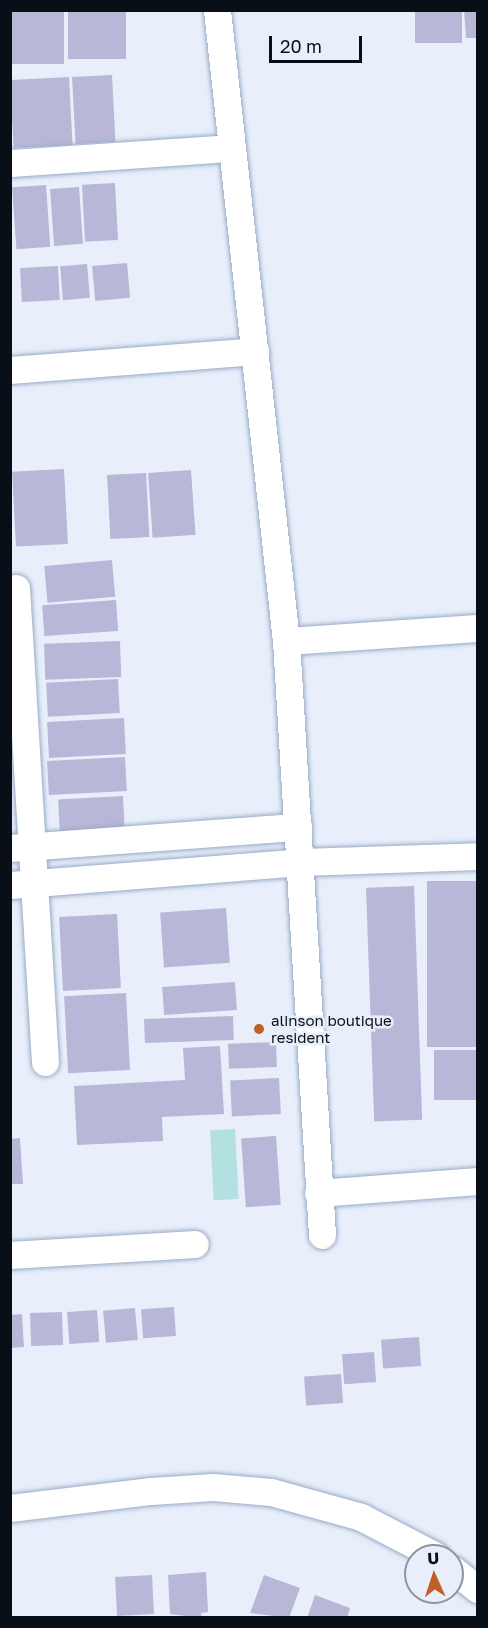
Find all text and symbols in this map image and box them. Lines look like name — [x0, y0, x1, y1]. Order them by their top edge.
scale bar — [272, 24, 365, 62]
text: 20 m — [280, 35, 322, 57]
place label: alinson boutique resident — [271, 1011, 392, 1046]
marker: alinson boutique resident — [252, 1022, 266, 1036]
north arrow — [404, 1544, 464, 1604]
text: U — [427, 1548, 440, 1568]

